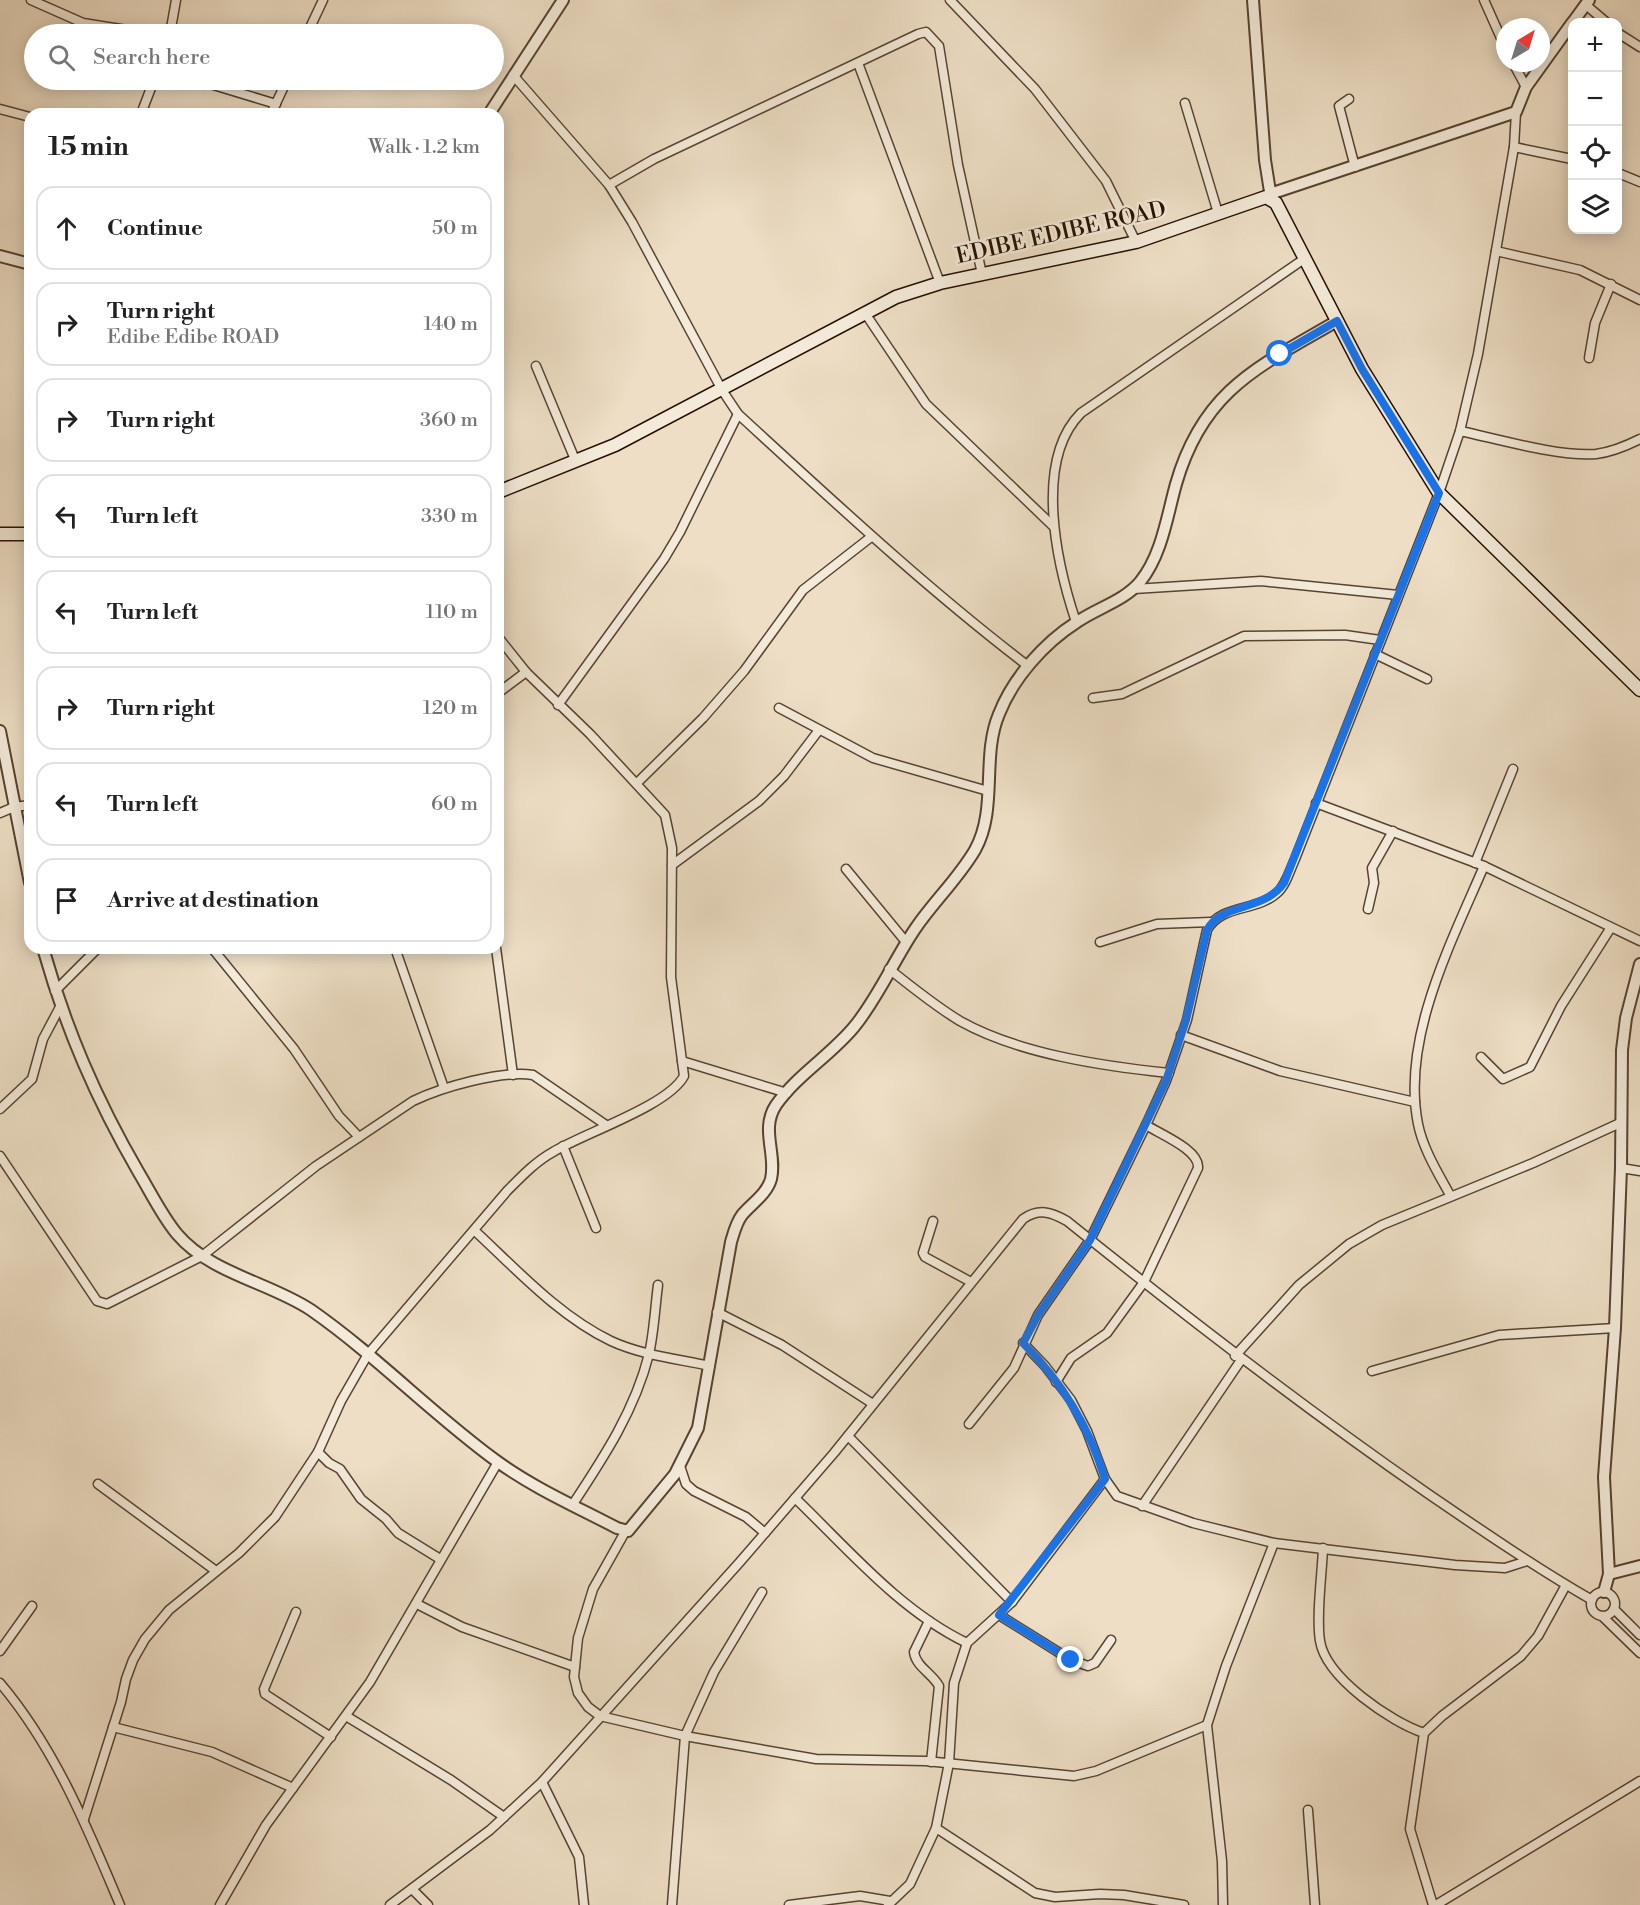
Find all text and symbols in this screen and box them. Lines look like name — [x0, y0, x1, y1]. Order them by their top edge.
north arrow — [1496, 18, 1550, 72]
map controls — [1568, 18, 1622, 234]
button: + — [1568, 18, 1622, 72]
search box — [24, 24, 504, 90]
icon: search — [45, 41, 78, 74]
text: Search here — [93, 44, 210, 71]
button: − — [1568, 72, 1622, 126]
button: locate — [1568, 126, 1622, 180]
text: 15 min — [48, 131, 129, 163]
text: Walk · 1.2 km — [368, 135, 480, 160]
button: layers — [1568, 180, 1622, 234]
street label: EDIBE EDIBE ROAD — [953, 196, 1169, 270]
icon: ahead — [50, 212, 83, 245]
text: Continue — [107, 215, 203, 242]
text: 50 m — [432, 216, 478, 241]
text: Turn right — [107, 298, 215, 325]
icon: right — [50, 308, 83, 341]
text: 140 m — [423, 312, 478, 337]
text: Edibe Edibe ROAD — [107, 325, 279, 350]
route start — [1266, 340, 1292, 366]
icon: right — [50, 404, 83, 437]
text: Turn right — [107, 407, 215, 434]
text: 360 m — [420, 408, 478, 433]
icon: left — [50, 500, 83, 533]
text: Turn left — [107, 503, 198, 530]
text: 330 m — [421, 504, 478, 529]
icon: left — [50, 596, 83, 629]
text: Turn left — [107, 599, 198, 626]
text: 110 m — [426, 600, 478, 625]
icon: right — [50, 692, 83, 725]
text: Turn right — [107, 695, 215, 722]
text: 120 m — [423, 696, 478, 721]
icon: left — [50, 788, 83, 821]
text: Turn left — [107, 791, 198, 818]
text: 60 m — [431, 792, 478, 817]
icon: arrive — [50, 884, 83, 917]
text: Arrive at destination — [107, 887, 319, 914]
route end — [1057, 1646, 1083, 1672]

